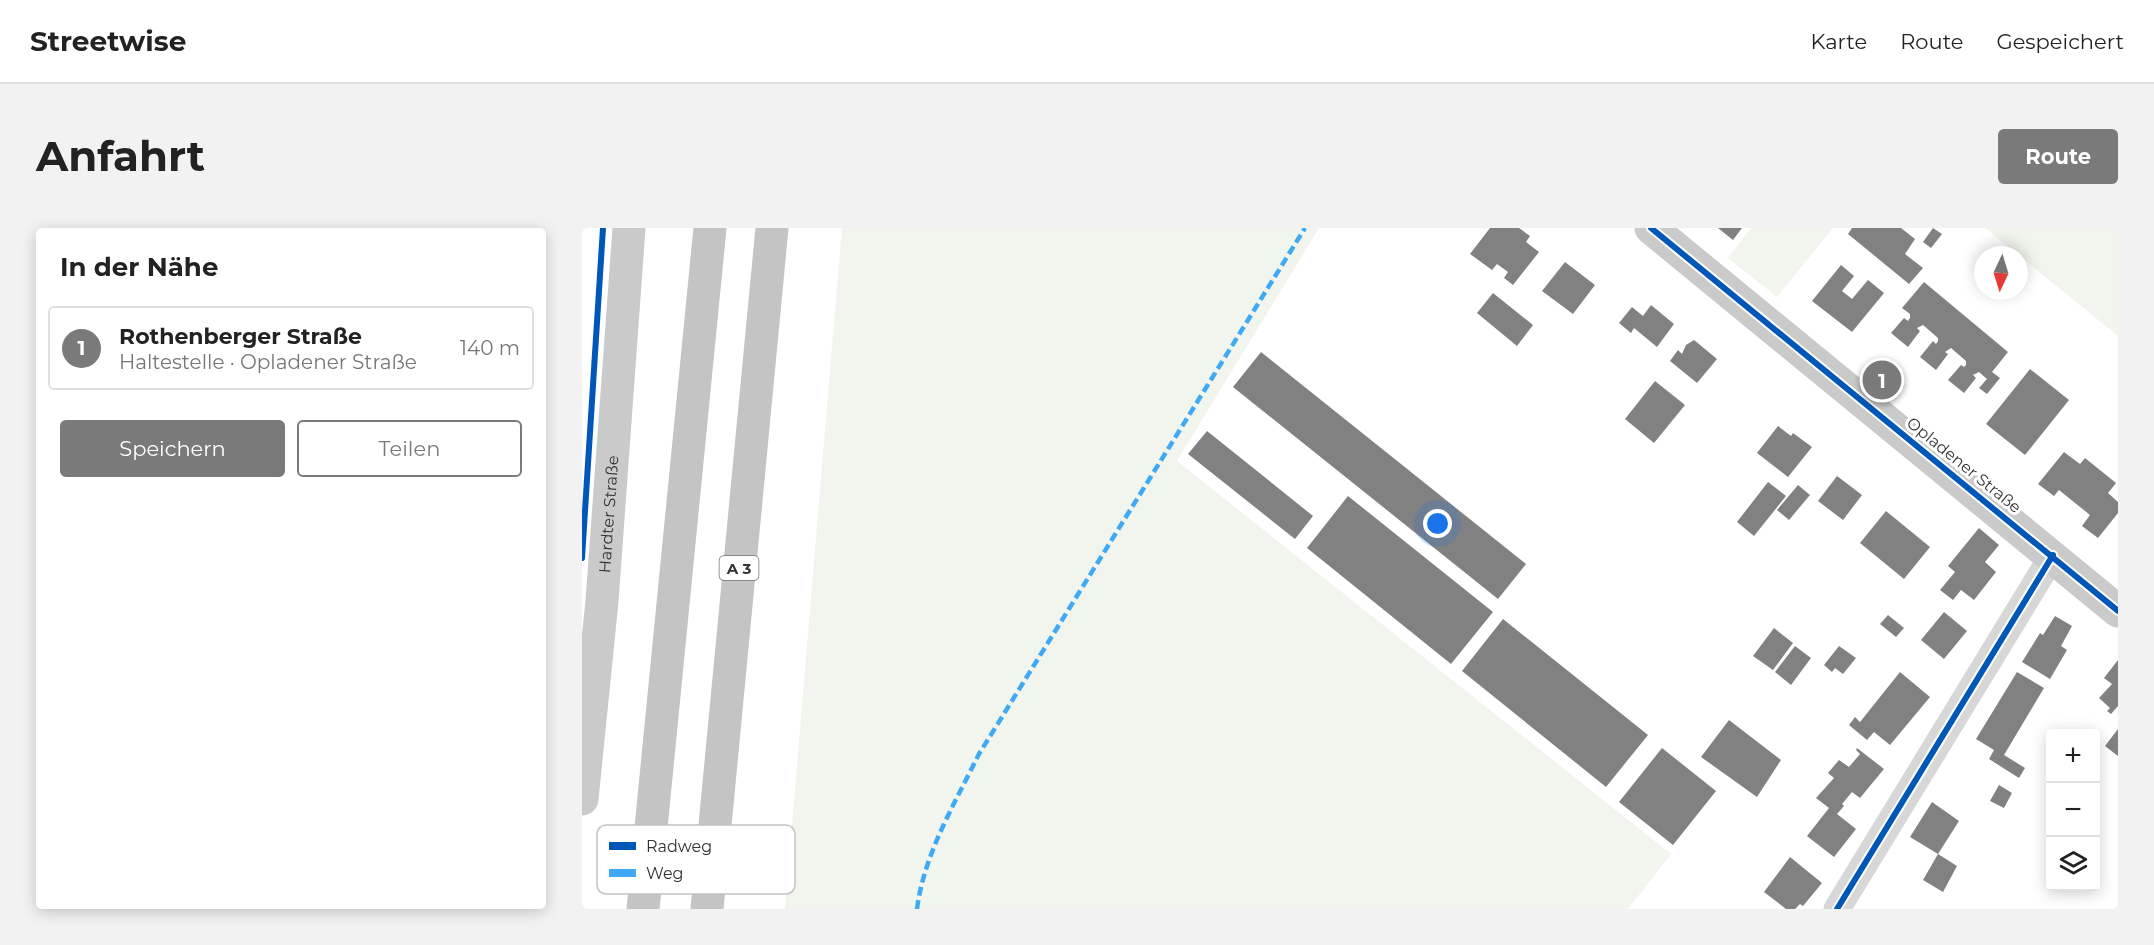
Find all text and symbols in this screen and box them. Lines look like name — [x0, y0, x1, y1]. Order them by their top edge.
text: Streetwise — [30, 24, 186, 58]
text: Karte — [1811, 29, 1867, 54]
text: Route — [1900, 29, 1963, 54]
text: Gespeichert — [1996, 29, 2124, 54]
button: Route — [1998, 129, 2118, 184]
text: Anfahrt — [36, 130, 205, 182]
north arrow — [1974, 246, 2028, 300]
text: In der Nähe — [60, 251, 218, 283]
text: Rothenberger Straße — [119, 323, 362, 350]
text: 1 — [78, 336, 85, 360]
text: 140 m — [460, 336, 520, 360]
text: Haltestelle · Opladener Straße — [119, 350, 417, 374]
pin: 1 — [1862, 358, 1902, 402]
street label: Opladener Straße — [1903, 413, 2025, 517]
button: Speichern — [60, 420, 285, 477]
button: Teilen — [297, 420, 522, 477]
street label: Hardter Straße — [595, 455, 622, 574]
your location — [1423, 509, 1452, 538]
road number: A 3 — [720, 556, 758, 580]
map controls — [2046, 729, 2100, 891]
button: + — [2046, 729, 2100, 783]
button: − — [2046, 783, 2100, 837]
legend — [597, 825, 795, 894]
text: Radweg — [646, 837, 712, 856]
button: layers — [2046, 837, 2100, 891]
text: Weg — [646, 864, 684, 883]

